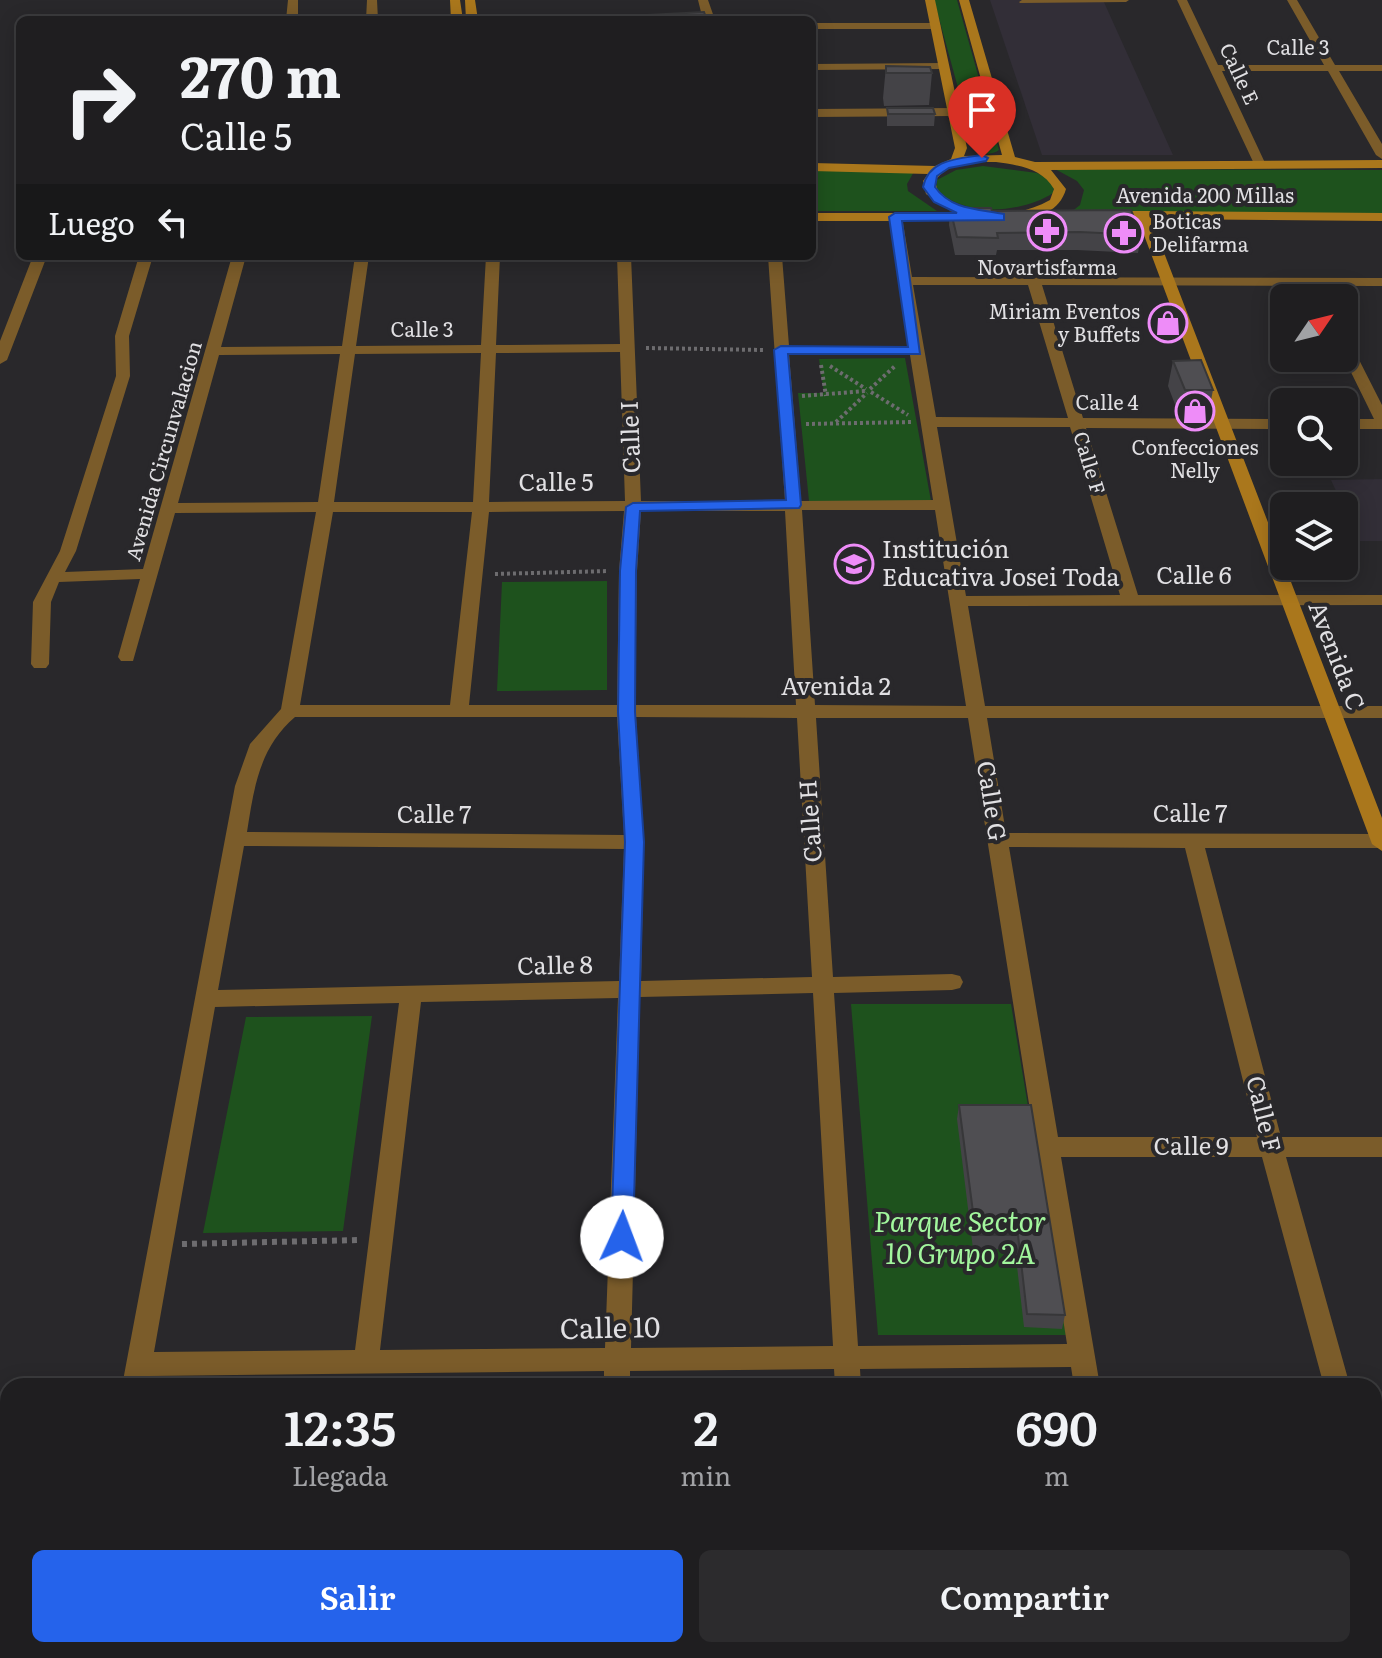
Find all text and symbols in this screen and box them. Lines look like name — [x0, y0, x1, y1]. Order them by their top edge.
street label: Calle 3 — [1267, 31, 1329, 61]
text: 270 m — [180, 32, 341, 115]
street label: Calle E — [1214, 37, 1268, 109]
icon: right — [48, 48, 152, 152]
pin — [948, 76, 1016, 158]
icon: arrive — [960, 88, 1004, 132]
text: Calle 5 — [180, 108, 292, 161]
street label: Avenida 200 Millas — [1116, 179, 1294, 209]
text: Luego — [48, 200, 135, 244]
icon: left — [151, 200, 195, 244]
place label: Boticas Delifarma — [1152, 205, 1249, 258]
pharmacy icon: Novartisfarma — [1026, 210, 1068, 252]
pharmacy icon: Boticas Delifarma — [1103, 212, 1145, 254]
place label: Novartisfarma — [977, 251, 1117, 281]
north arrow — [1270, 284, 1358, 372]
map controls — [1270, 284, 1358, 580]
place label: Miriam Eventos y Buffets — [989, 295, 1140, 348]
shop icon: Miriam Eventos y Buffets — [1147, 302, 1189, 344]
street label: Calle 3 — [391, 313, 453, 343]
street label: Avenida Circunvalacion — [116, 337, 208, 564]
street label: Calle 4 — [1075, 386, 1139, 416]
button: search — [1270, 388, 1358, 476]
shop icon: Confecciones Nelly — [1174, 390, 1216, 432]
street label: Calle I — [610, 400, 647, 474]
street label: Calle F — [1067, 427, 1115, 498]
place label: Confecciones Nelly — [1132, 431, 1258, 484]
street label: Calle 5 — [519, 463, 593, 498]
button: layers — [1270, 492, 1358, 580]
place label: Institución Educativa Josei Toda — [882, 530, 1120, 593]
school or university icon: Institución Educativa Josei Toda — [833, 543, 875, 585]
street label: Calle 6 — [1156, 556, 1232, 591]
street label: Avenida C — [1301, 595, 1375, 715]
street label: Avenida 2 — [781, 667, 891, 702]
street label: Calle G — [970, 758, 1017, 843]
street label: Calle H — [788, 779, 829, 864]
street label: Calle 7 — [1153, 794, 1227, 829]
street label: Calle 7 — [397, 795, 471, 830]
street label: Calle 8 — [517, 945, 593, 982]
street label: Calle F — [1239, 1072, 1292, 1155]
street label: Calle 9 — [1153, 1127, 1229, 1162]
position arrow — [580, 1195, 664, 1279]
park label: Parque Sector 10 Grupo 2A — [873, 1199, 1047, 1273]
street label: Calle 10 — [559, 1304, 661, 1348]
text: 12:35 — [284, 1390, 396, 1461]
text: 2 — [693, 1390, 718, 1461]
text: 690 — [1015, 1390, 1098, 1461]
text: Llegada — [292, 1455, 388, 1494]
text: min — [680, 1455, 731, 1494]
text: m — [1044, 1455, 1069, 1494]
button: Salir — [32, 1550, 683, 1642]
button: Compartir — [699, 1550, 1350, 1642]

